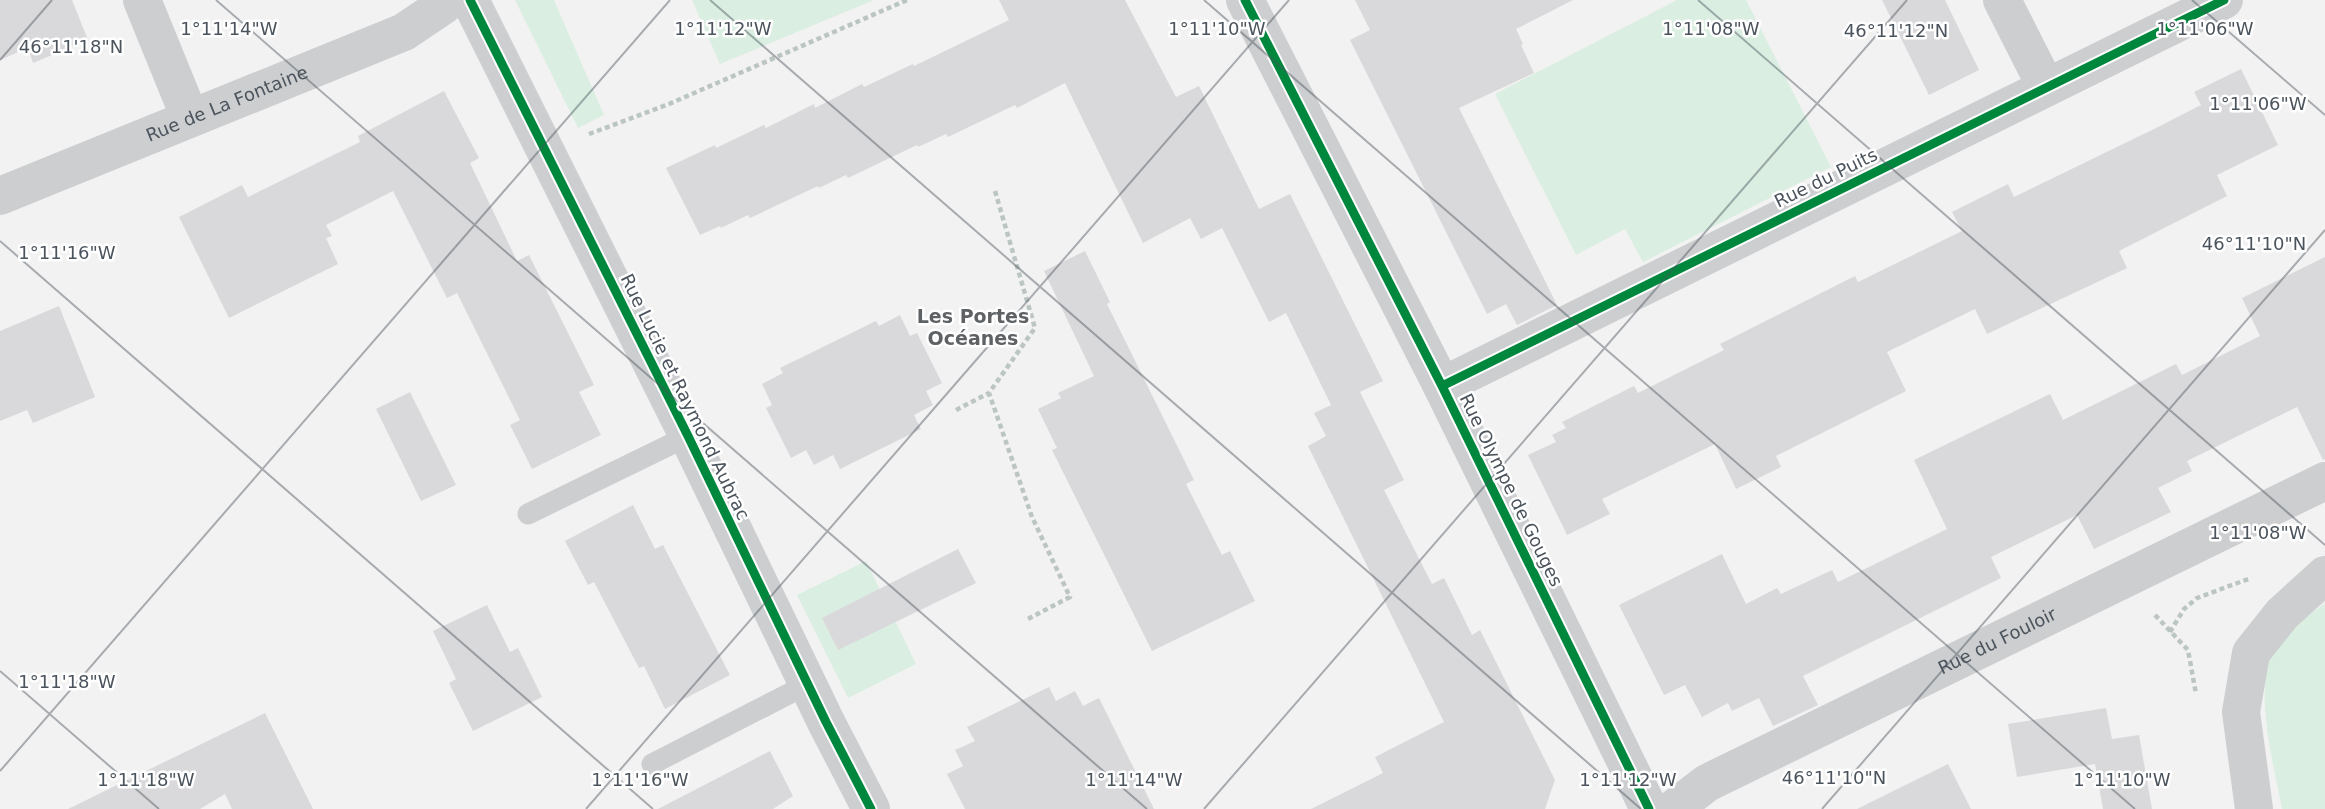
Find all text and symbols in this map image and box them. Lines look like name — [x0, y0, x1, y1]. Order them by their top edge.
text: 1°11'14"W — [180, 18, 278, 39]
text: 1°11'12"W — [674, 18, 772, 39]
text: 1°11'10"W — [1168, 18, 1266, 39]
text: 1°11'08"W — [1662, 18, 1760, 39]
text: 1°11'06"W — [2156, 18, 2254, 39]
text: 46°11'12"N — [1844, 20, 1948, 41]
text: 46°11'18"N — [19, 36, 123, 57]
street label: Rue de La Fontaine — [143, 61, 311, 146]
text: 1°11'06"W — [2209, 93, 2307, 114]
street label: Rue du Puits — [1771, 144, 1881, 212]
text: 46°11'10"N — [2202, 233, 2306, 254]
text: 1°11'16"W — [18, 242, 116, 263]
street label: Rue Lucie et Raymond Aubrac — [617, 270, 754, 523]
district label: Les Portes Océanes — [917, 305, 1029, 349]
street label: Rue Olympe de Gouges — [1456, 390, 1567, 590]
text: 1°11'08"W — [2209, 522, 2307, 543]
street label: Rue du Fouloir — [1935, 603, 2060, 678]
text: 1°11'18"W — [18, 671, 116, 692]
text: 46°11'10"N — [1782, 767, 1886, 788]
text: 1°11'18"W — [97, 769, 195, 790]
text: 1°11'16"W — [591, 769, 689, 790]
text: 1°11'14"W — [1085, 769, 1183, 790]
text: 1°11'12"W — [1579, 769, 1677, 790]
text: 1°11'10"W — [2073, 769, 2171, 790]

